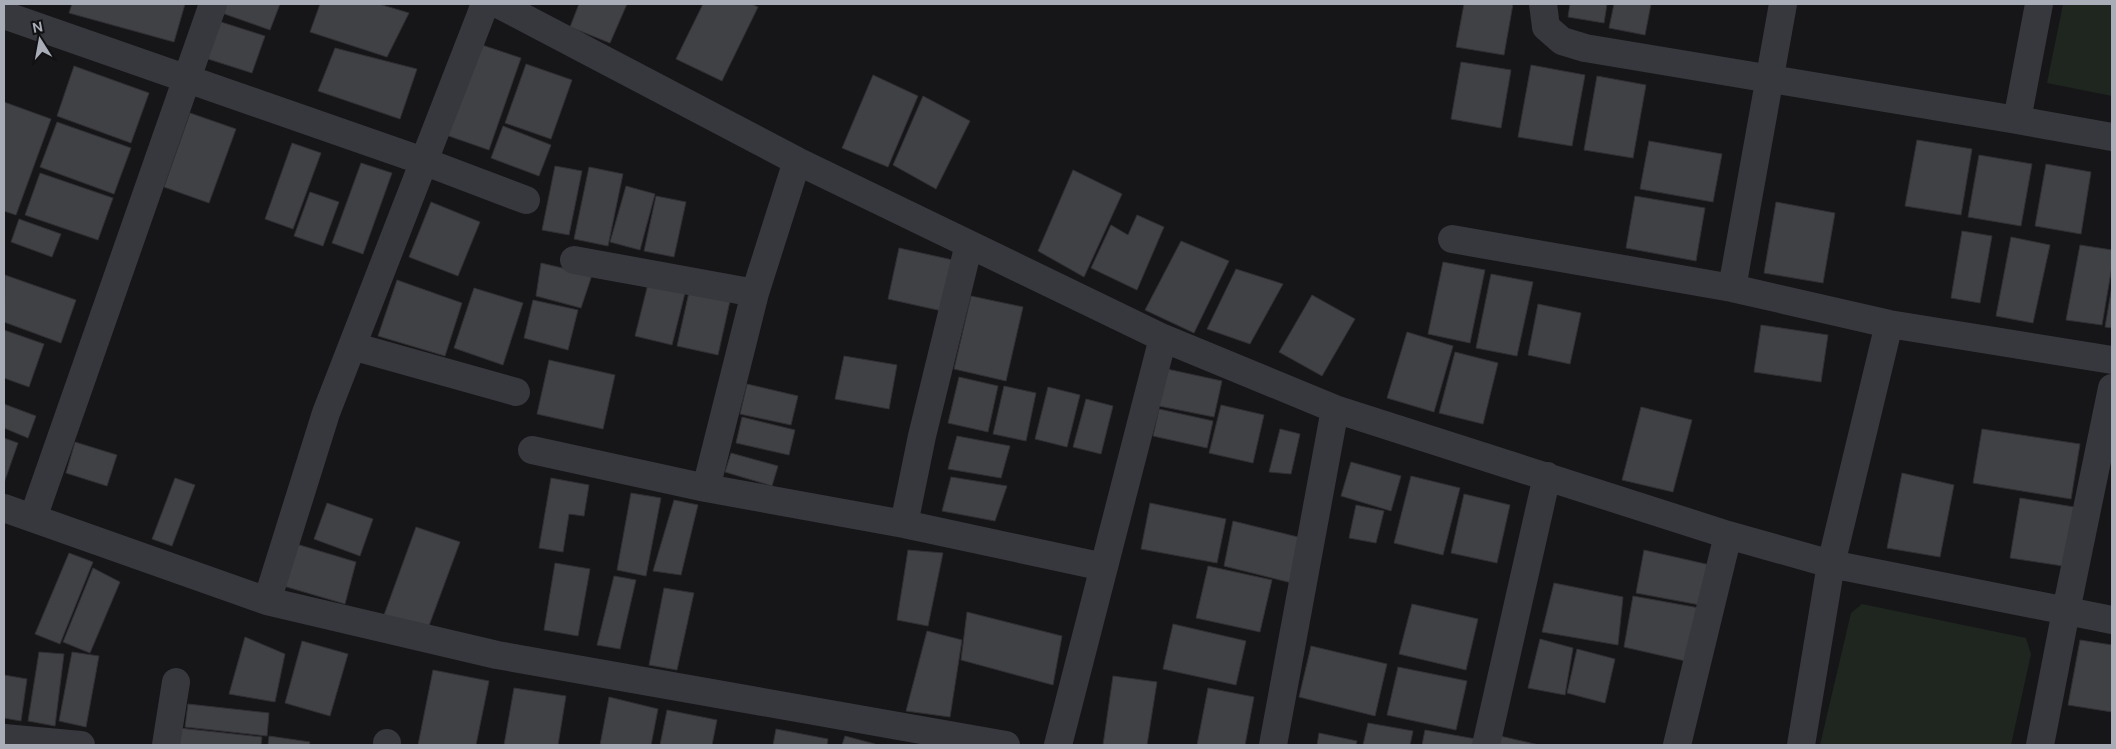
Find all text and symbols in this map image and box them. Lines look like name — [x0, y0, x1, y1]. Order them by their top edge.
north arrow — [15, 15, 65, 65]
text: N — [31, 17, 44, 37]

